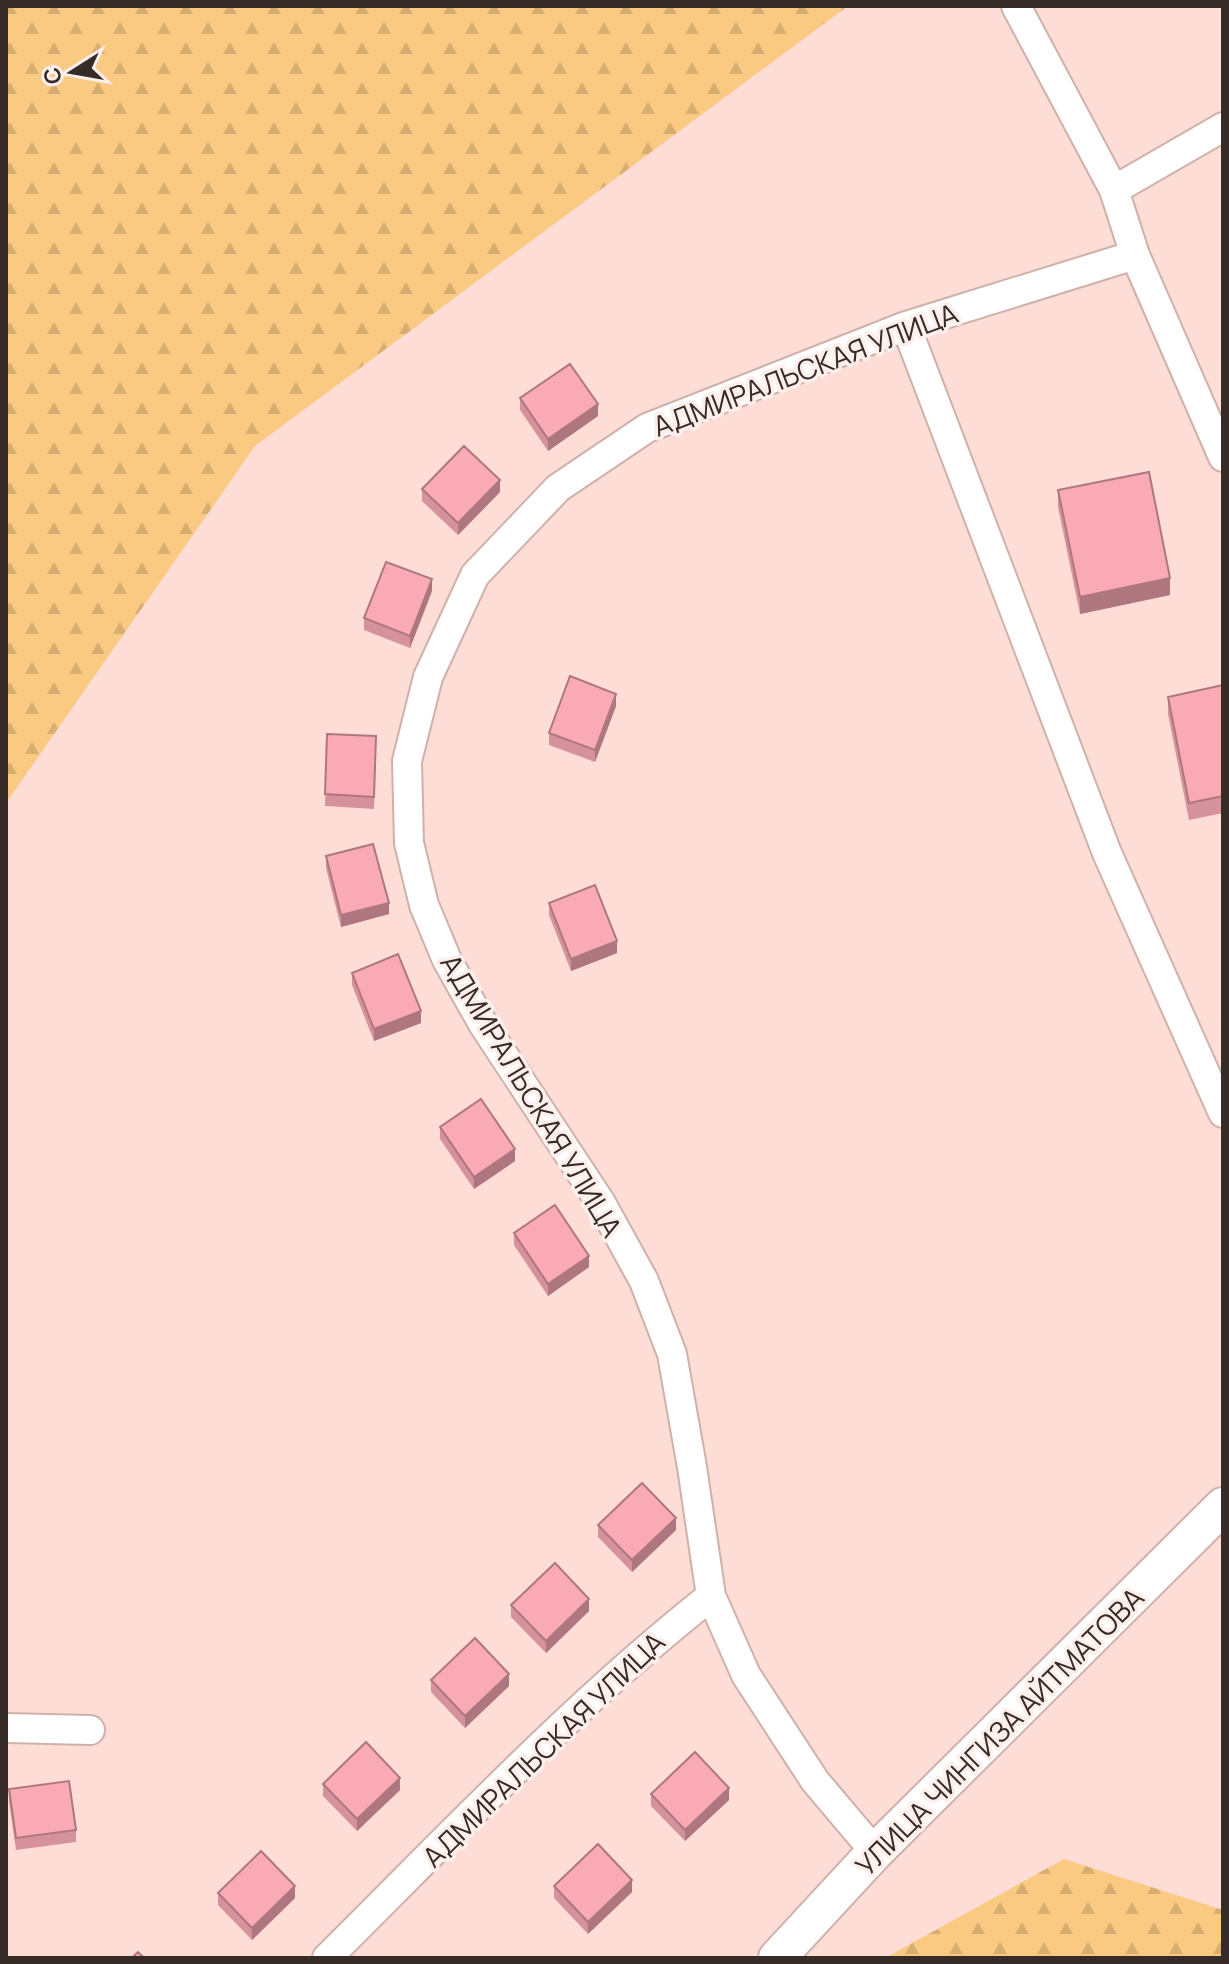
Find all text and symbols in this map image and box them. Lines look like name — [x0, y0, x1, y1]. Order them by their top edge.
north arrow — [32, 32, 112, 112]
text: С — [36, 65, 69, 87]
street label: АДМИРАЛЬСКАЯ УЛИЦА — [647, 293, 963, 445]
street label: АДМИРАЛЬСКАЯ УЛИЦА — [432, 946, 632, 1244]
street label: УЛИЦА ЧИНГИЗА АЙТМАТОВА — [847, 1578, 1152, 1883]
street label: АДМИРАЛЬСКАЯ УЛИЦА — [413, 1623, 673, 1875]

